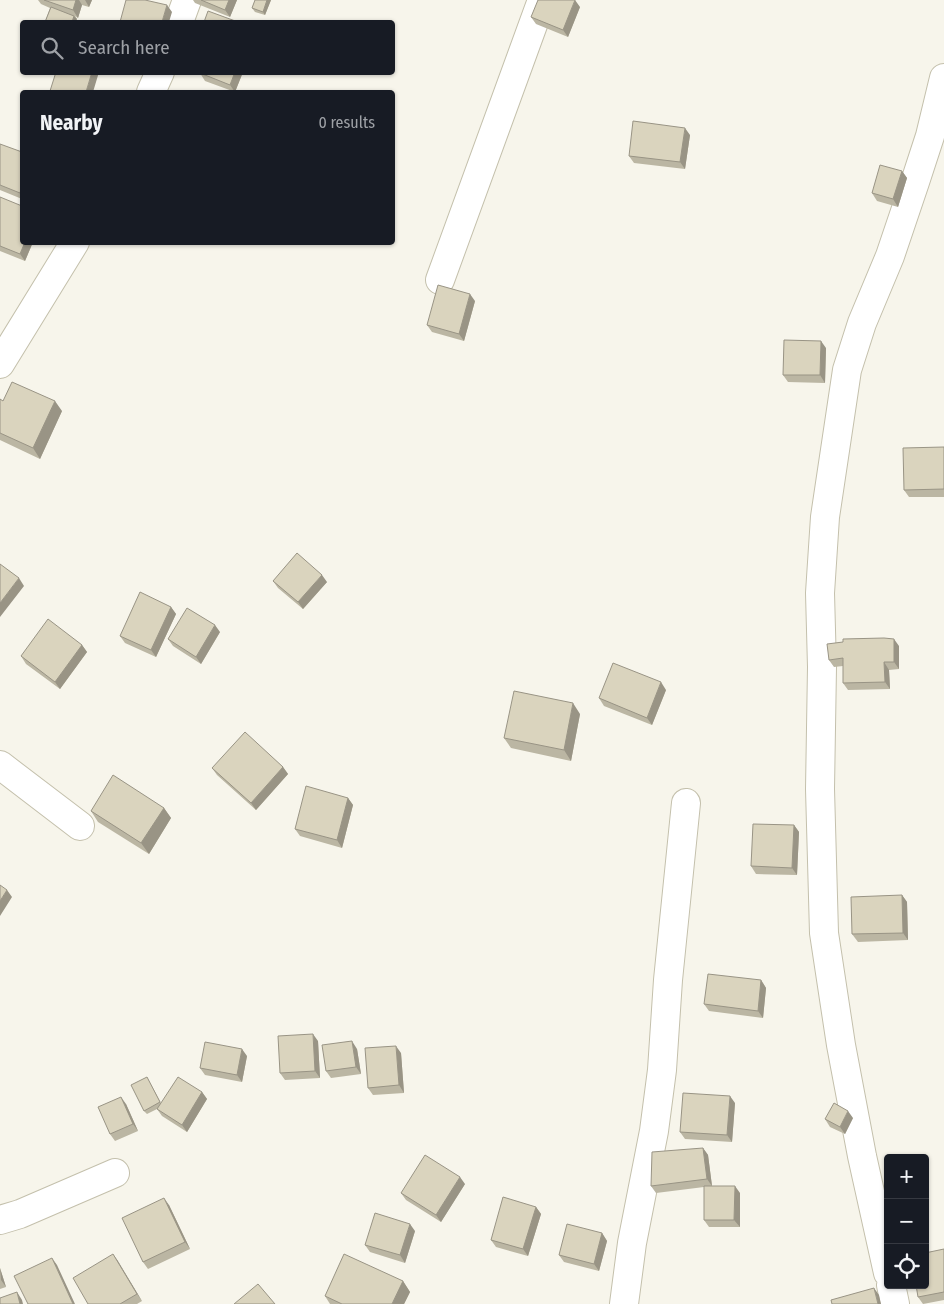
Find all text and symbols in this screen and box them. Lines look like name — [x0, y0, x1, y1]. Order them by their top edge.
search box — [20, 20, 395, 75]
icon: search — [38, 34, 66, 62]
text: Search here — [78, 36, 170, 59]
text: Nearby — [40, 110, 102, 136]
text: 0 results — [318, 113, 375, 132]
map controls — [884, 1154, 929, 1289]
button: + — [884, 1154, 929, 1199]
button: − — [884, 1199, 929, 1244]
button: locate — [884, 1244, 929, 1289]

